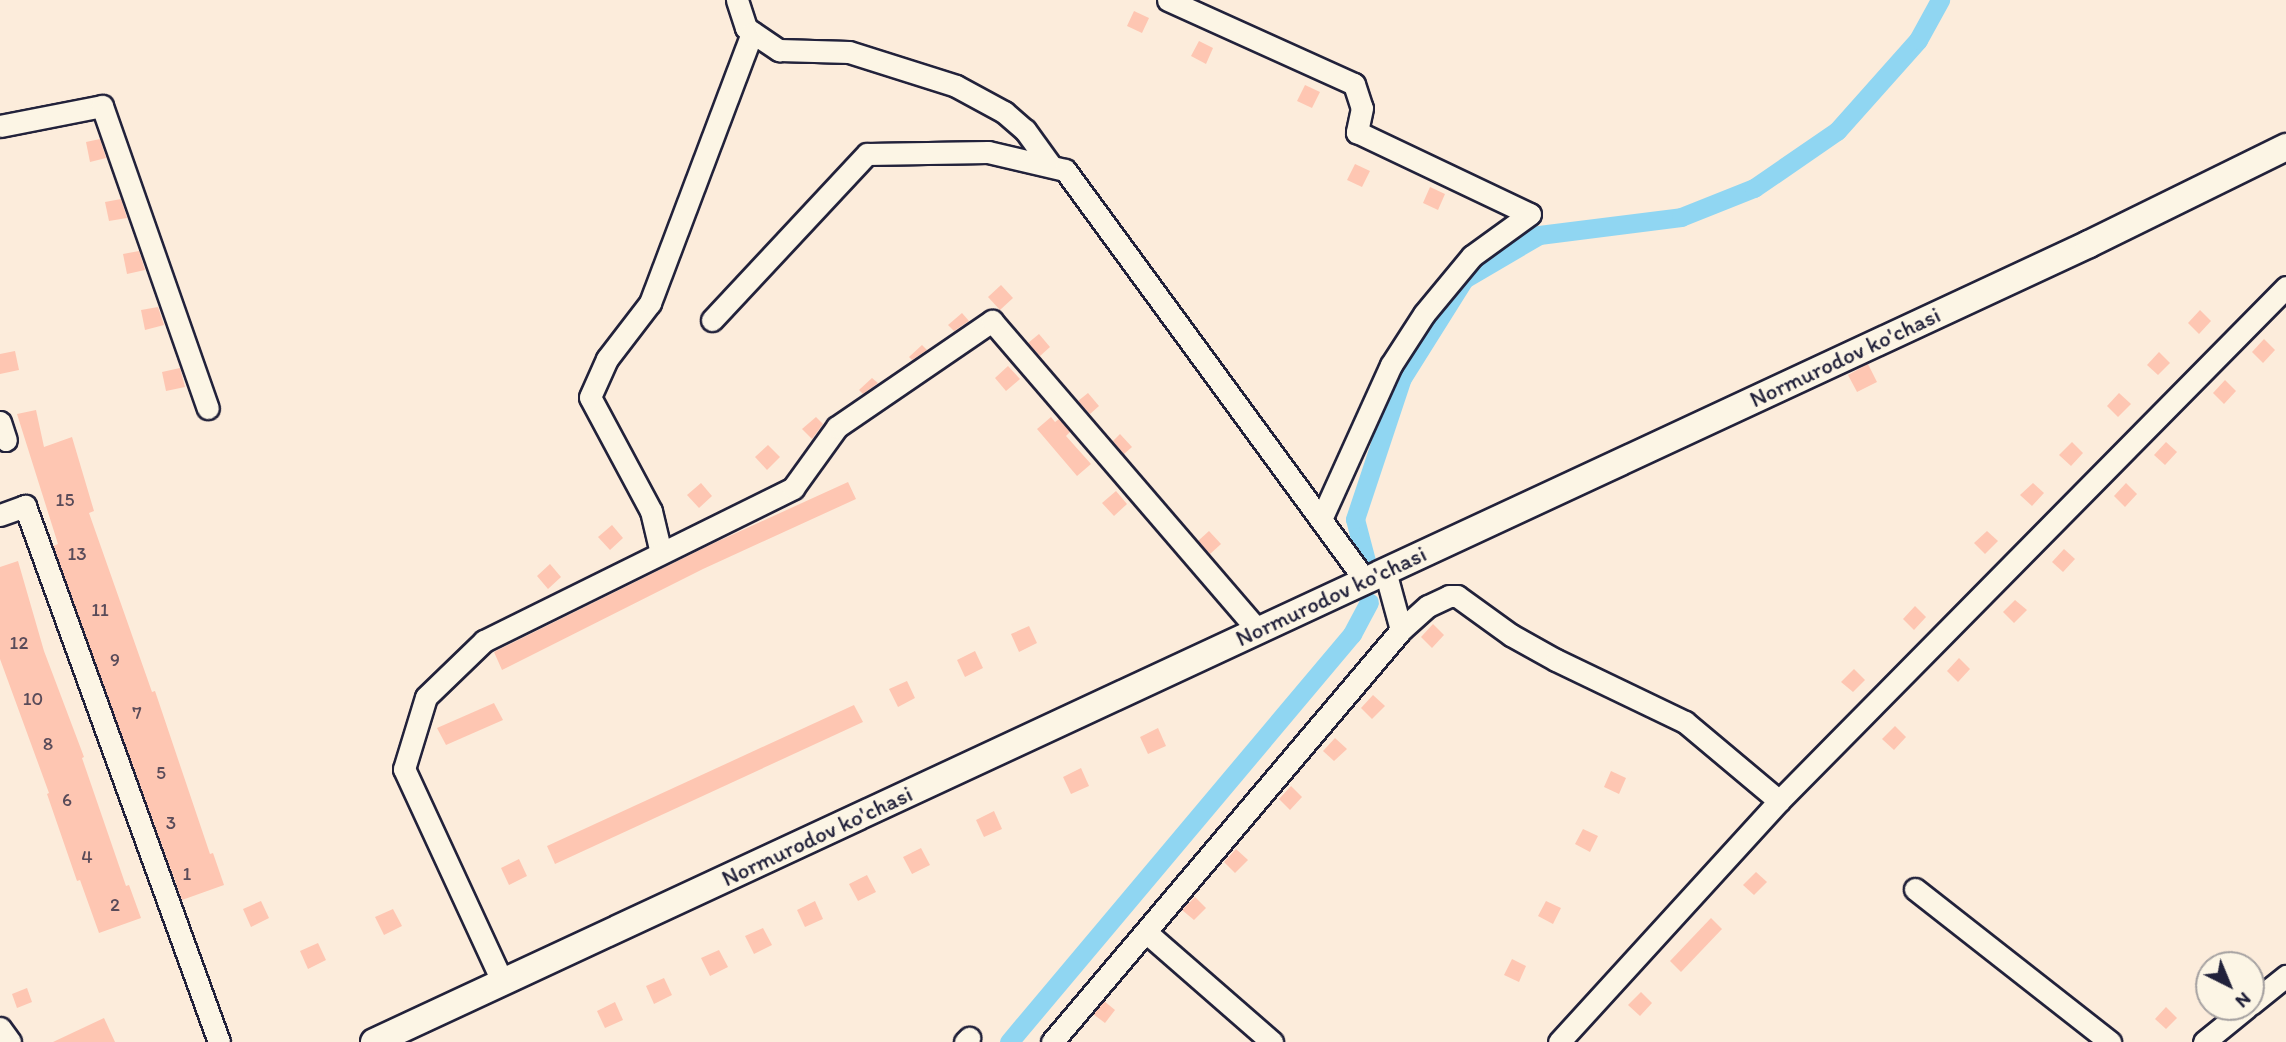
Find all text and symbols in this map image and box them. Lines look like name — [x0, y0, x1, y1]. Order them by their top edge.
street label: Normurodov ko'chasi — [1746, 301, 1944, 413]
house number: 15 — [56, 489, 74, 511]
street label: Normurodov ko'chasi — [1232, 540, 1430, 652]
house number: 13 — [67, 543, 87, 565]
house number: 11 — [91, 599, 109, 621]
house number: 12 — [10, 632, 28, 654]
house number: 9 — [110, 649, 120, 671]
house number: 10 — [23, 688, 43, 710]
house number: 7 — [132, 702, 142, 724]
house number: 8 — [43, 733, 53, 755]
house number: 5 — [156, 762, 166, 784]
street label: Normurodov ko'chasi — [718, 780, 916, 892]
house number: 6 — [62, 789, 72, 811]
house number: 3 — [166, 812, 176, 834]
house number: 4 — [81, 846, 93, 868]
house number: 1 — [183, 863, 191, 885]
house number: 2 — [110, 894, 120, 916]
north arrow — [2195, 951, 2265, 1021]
text: N — [2231, 987, 2256, 1013]

